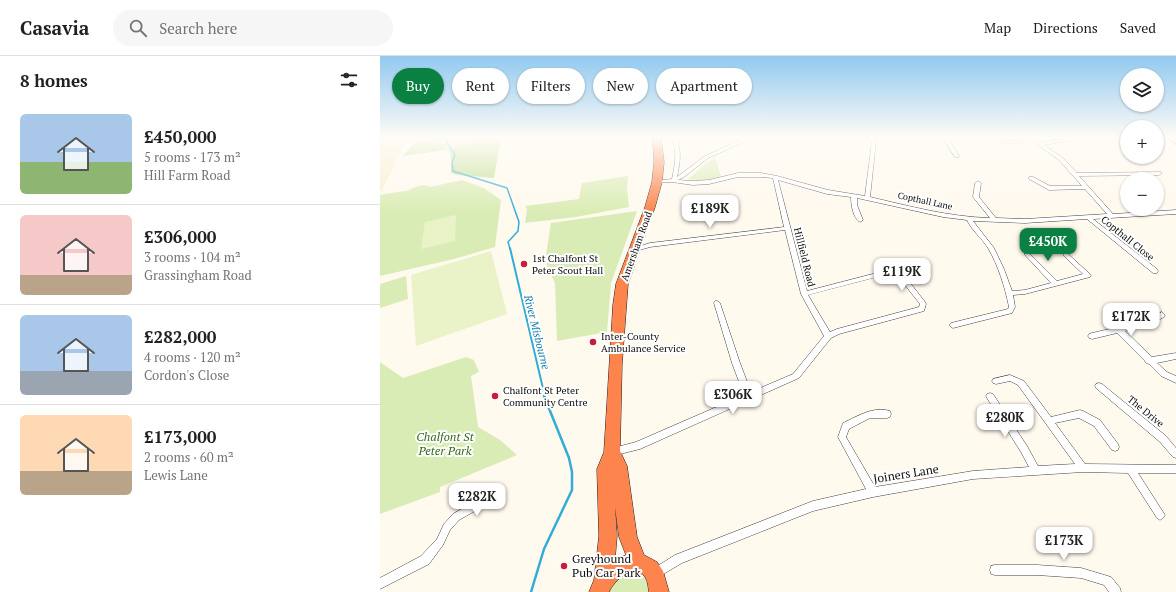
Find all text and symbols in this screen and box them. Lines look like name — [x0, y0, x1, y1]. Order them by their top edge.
search box — [113, 10, 393, 46]
text: Casavia — [20, 15, 89, 40]
icon: search — [127, 17, 149, 39]
text: Search here — [159, 18, 237, 38]
text: Map — [984, 18, 1011, 37]
text: Directions — [1033, 18, 1098, 37]
text: Saved — [1120, 18, 1156, 37]
chip: Buy — [392, 68, 444, 104]
chip: Rent — [452, 68, 509, 104]
chip: Filters — [517, 68, 585, 104]
chip: New — [593, 68, 648, 104]
chip: Apartment — [656, 68, 752, 104]
map controls — [1120, 68, 1164, 216]
button: layers — [1120, 68, 1164, 112]
text: 8 homes — [20, 69, 88, 92]
icon: filters — [338, 69, 360, 91]
button: + — [1120, 120, 1164, 164]
text: £450,000 — [144, 125, 216, 148]
icon: home — [52, 130, 100, 178]
text: 5 rooms · 173 m² — [144, 148, 241, 166]
text: Hill Farm Road — [144, 166, 230, 184]
button: − — [1120, 172, 1164, 216]
street label: Copthall Lane — [897, 189, 954, 213]
pin: £189K — [682, 195, 738, 229]
text: £189K — [691, 199, 729, 217]
street label: Amersham Road — [618, 209, 655, 283]
street label: Copthall Close — [1098, 213, 1157, 264]
text: £306,000 — [144, 225, 216, 248]
street label: Hillfield Road — [791, 226, 818, 289]
pin: £450K — [1020, 228, 1076, 262]
icon: home — [52, 231, 100, 279]
text: £450K — [1029, 232, 1067, 250]
text: 3 rooms · 104 m² — [144, 248, 241, 266]
place label: 1st Chalfont St Peter Scout Hall — [532, 252, 603, 277]
pin: £119K — [874, 258, 930, 292]
marker: 1st Chalfont St Peter Scout Hall — [519, 259, 529, 269]
text: £119K — [883, 262, 921, 280]
text: Grassingham Road — [144, 266, 252, 284]
water label: River Misbourne — [521, 292, 553, 371]
pin: £172K — [1103, 303, 1159, 337]
text: £172K — [1112, 307, 1150, 325]
text: £282,000 — [144, 325, 216, 348]
place label: Inter-County Ambulance Service — [601, 330, 686, 355]
icon: home — [52, 331, 100, 379]
marker: Inter-County Ambulance Service — [588, 337, 598, 347]
text: 4 rooms · 120 m² — [144, 348, 241, 366]
text: Cordon's Close — [144, 366, 229, 384]
pin: £306K — [705, 381, 761, 415]
place label: Chalfont St Peter Community Centre — [503, 384, 588, 409]
text: £306K — [714, 385, 752, 403]
marker: Chalfont St Peter Community Centre — [490, 391, 500, 401]
street label: The Drive — [1125, 393, 1167, 430]
pin: £280K — [977, 404, 1033, 438]
text: £280K — [986, 408, 1024, 426]
text: £173,000 — [144, 425, 216, 448]
park label: Chalfont St Peter Park — [416, 429, 475, 458]
icon: home — [52, 431, 100, 479]
text: 2 rooms · 60 m² — [144, 448, 234, 466]
street label: Joiners Lane — [872, 461, 940, 486]
text: Lewis Lane — [144, 466, 208, 484]
pin: £282K — [449, 483, 505, 517]
text: £282K — [458, 487, 496, 505]
pin: £173K — [1036, 527, 1092, 561]
text: £173K — [1045, 531, 1083, 549]
place label: Greyhound Pub Car Park — [572, 551, 642, 580]
marker: Greyhound Pub Car Park — [559, 561, 569, 571]

